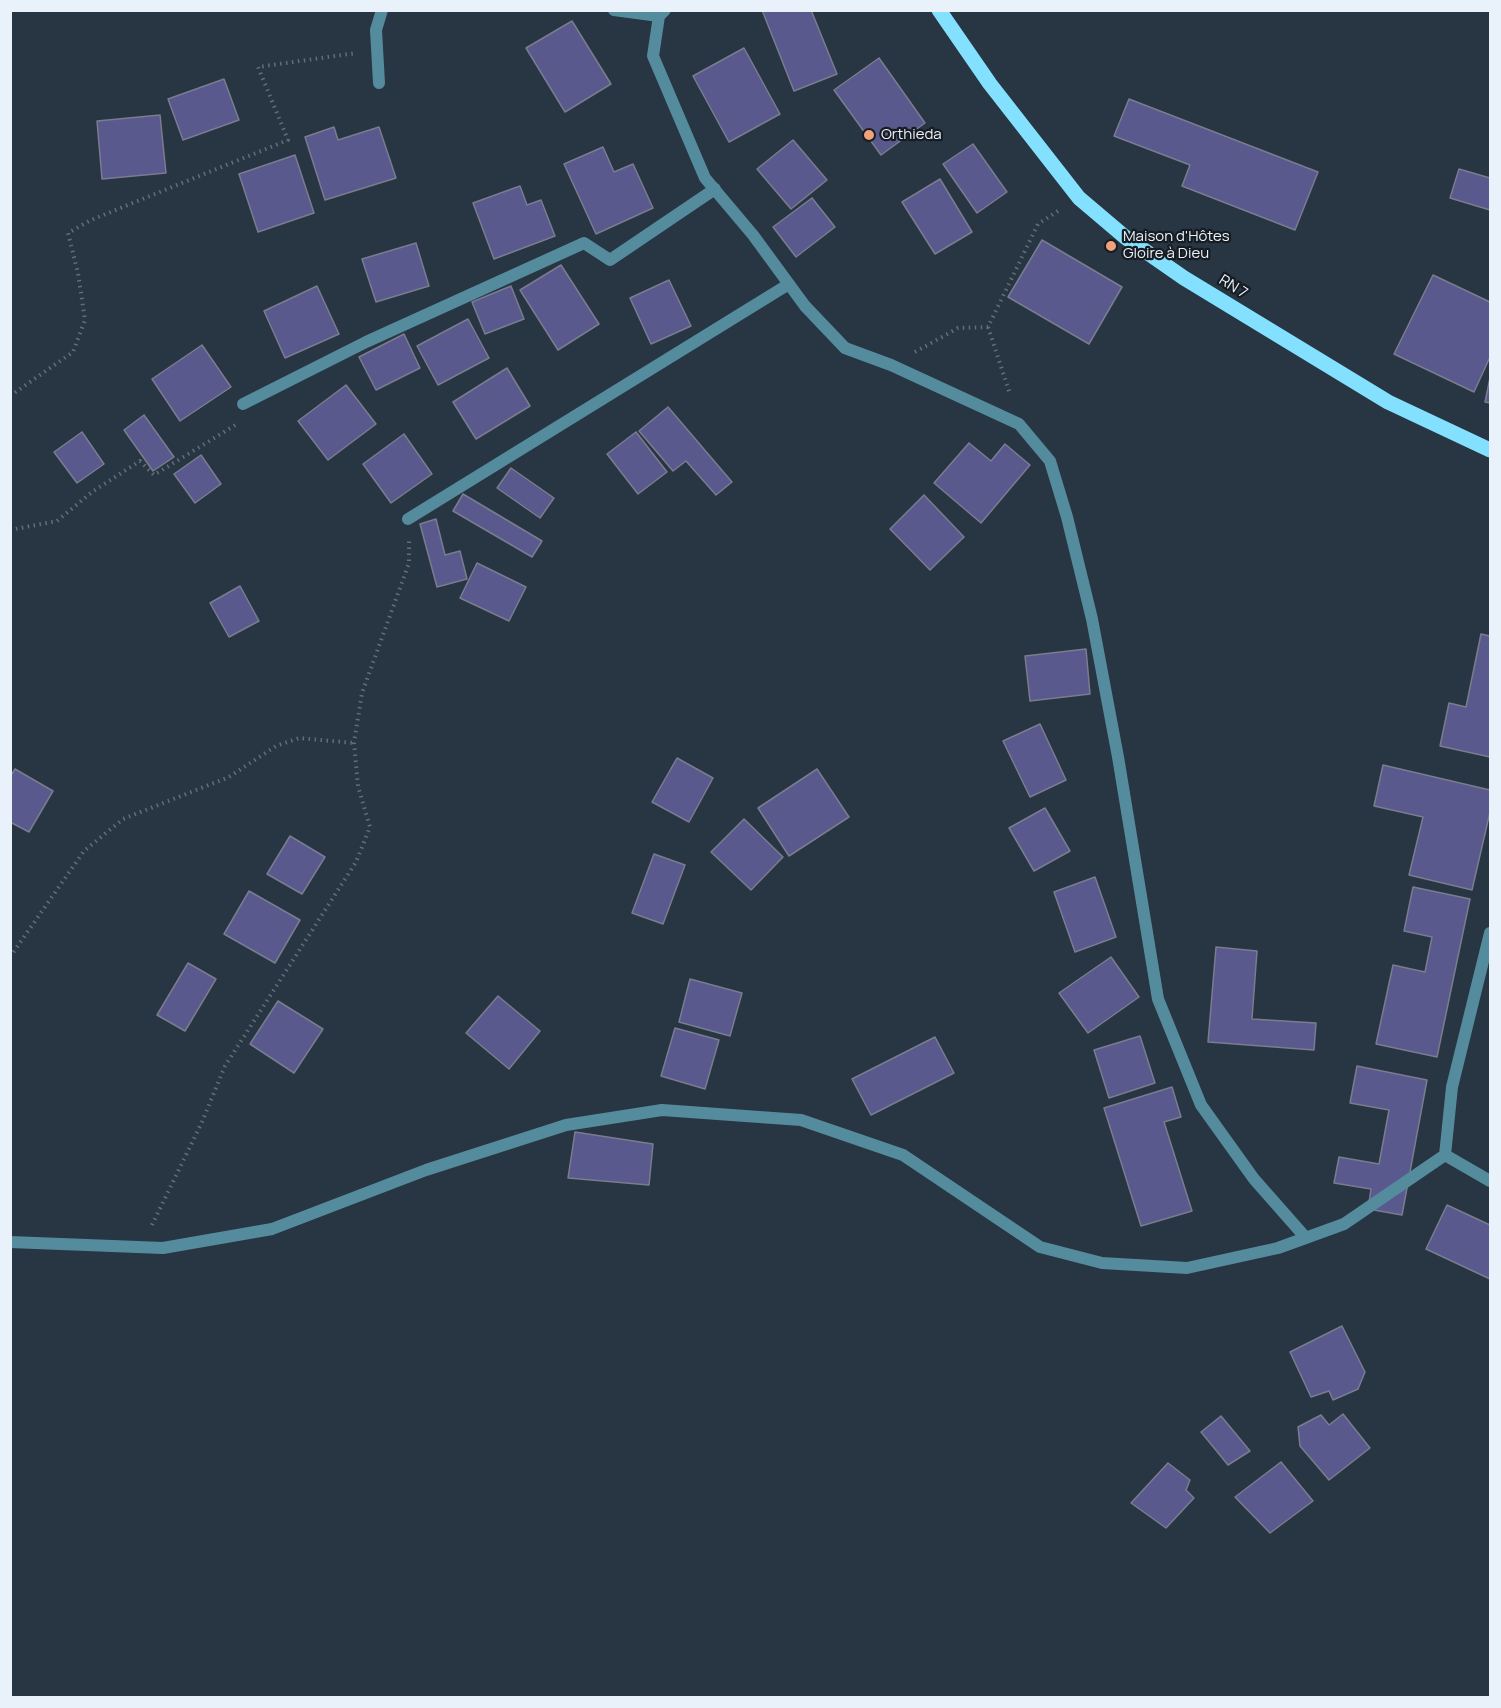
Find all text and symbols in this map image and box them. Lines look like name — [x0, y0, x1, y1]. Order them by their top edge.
place label: Orthieda — [881, 126, 942, 144]
marker: Orthieda — [862, 128, 876, 142]
place label: Maison d'Hôtes Gloire à Dieu — [1123, 228, 1230, 263]
marker: Maison d'Hôtes Gloire à Dieu — [1104, 239, 1118, 253]
street label: RN 7 — [1215, 271, 1251, 303]

